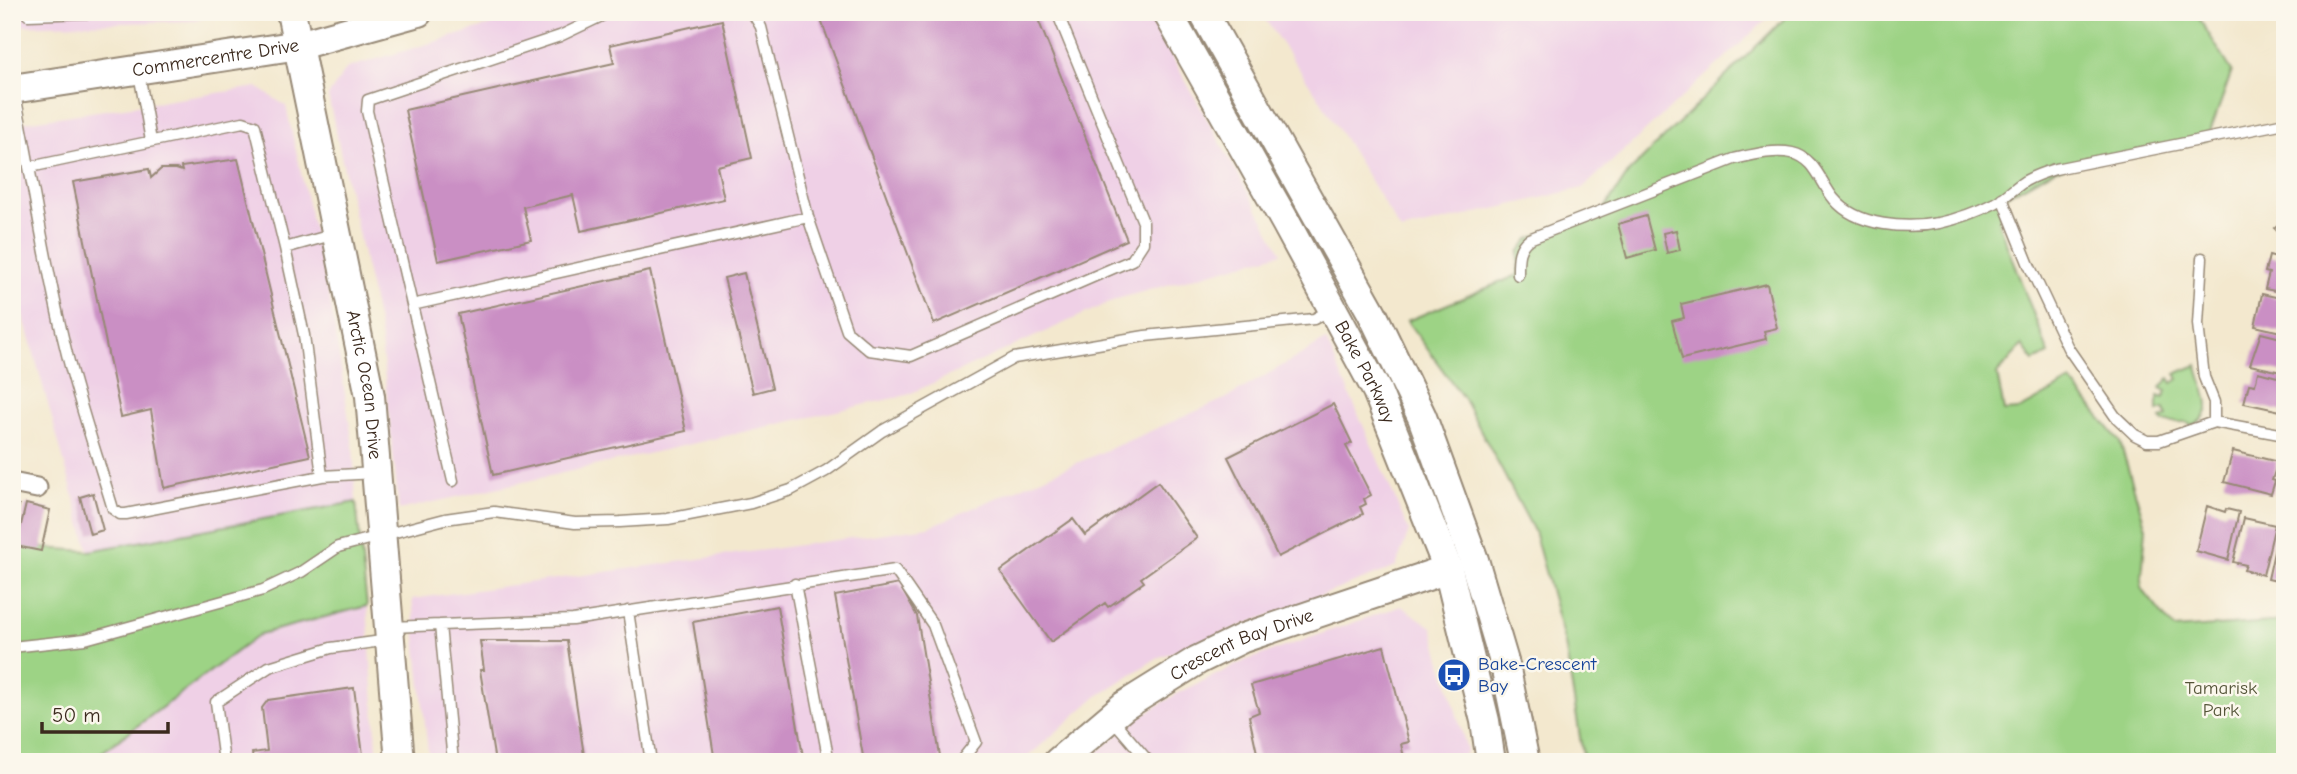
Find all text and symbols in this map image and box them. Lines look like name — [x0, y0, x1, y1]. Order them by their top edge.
street label: Commercentre Drive — [131, 34, 300, 81]
street label: Arctic Ocean Drive — [342, 308, 386, 460]
street label: Bake Parkway — [1330, 317, 1400, 427]
street label: Crescent Bay Drive — [1166, 604, 1316, 686]
place label: Bake-Crescent Bay — [1478, 653, 1597, 697]
bus stop icon: Bake-Crescent Bay — [1435, 656, 1473, 694]
park label: Tamarisk Park — [2185, 677, 2258, 721]
scale bar — [42, 690, 168, 734]
text: 50 m — [52, 703, 101, 727]

